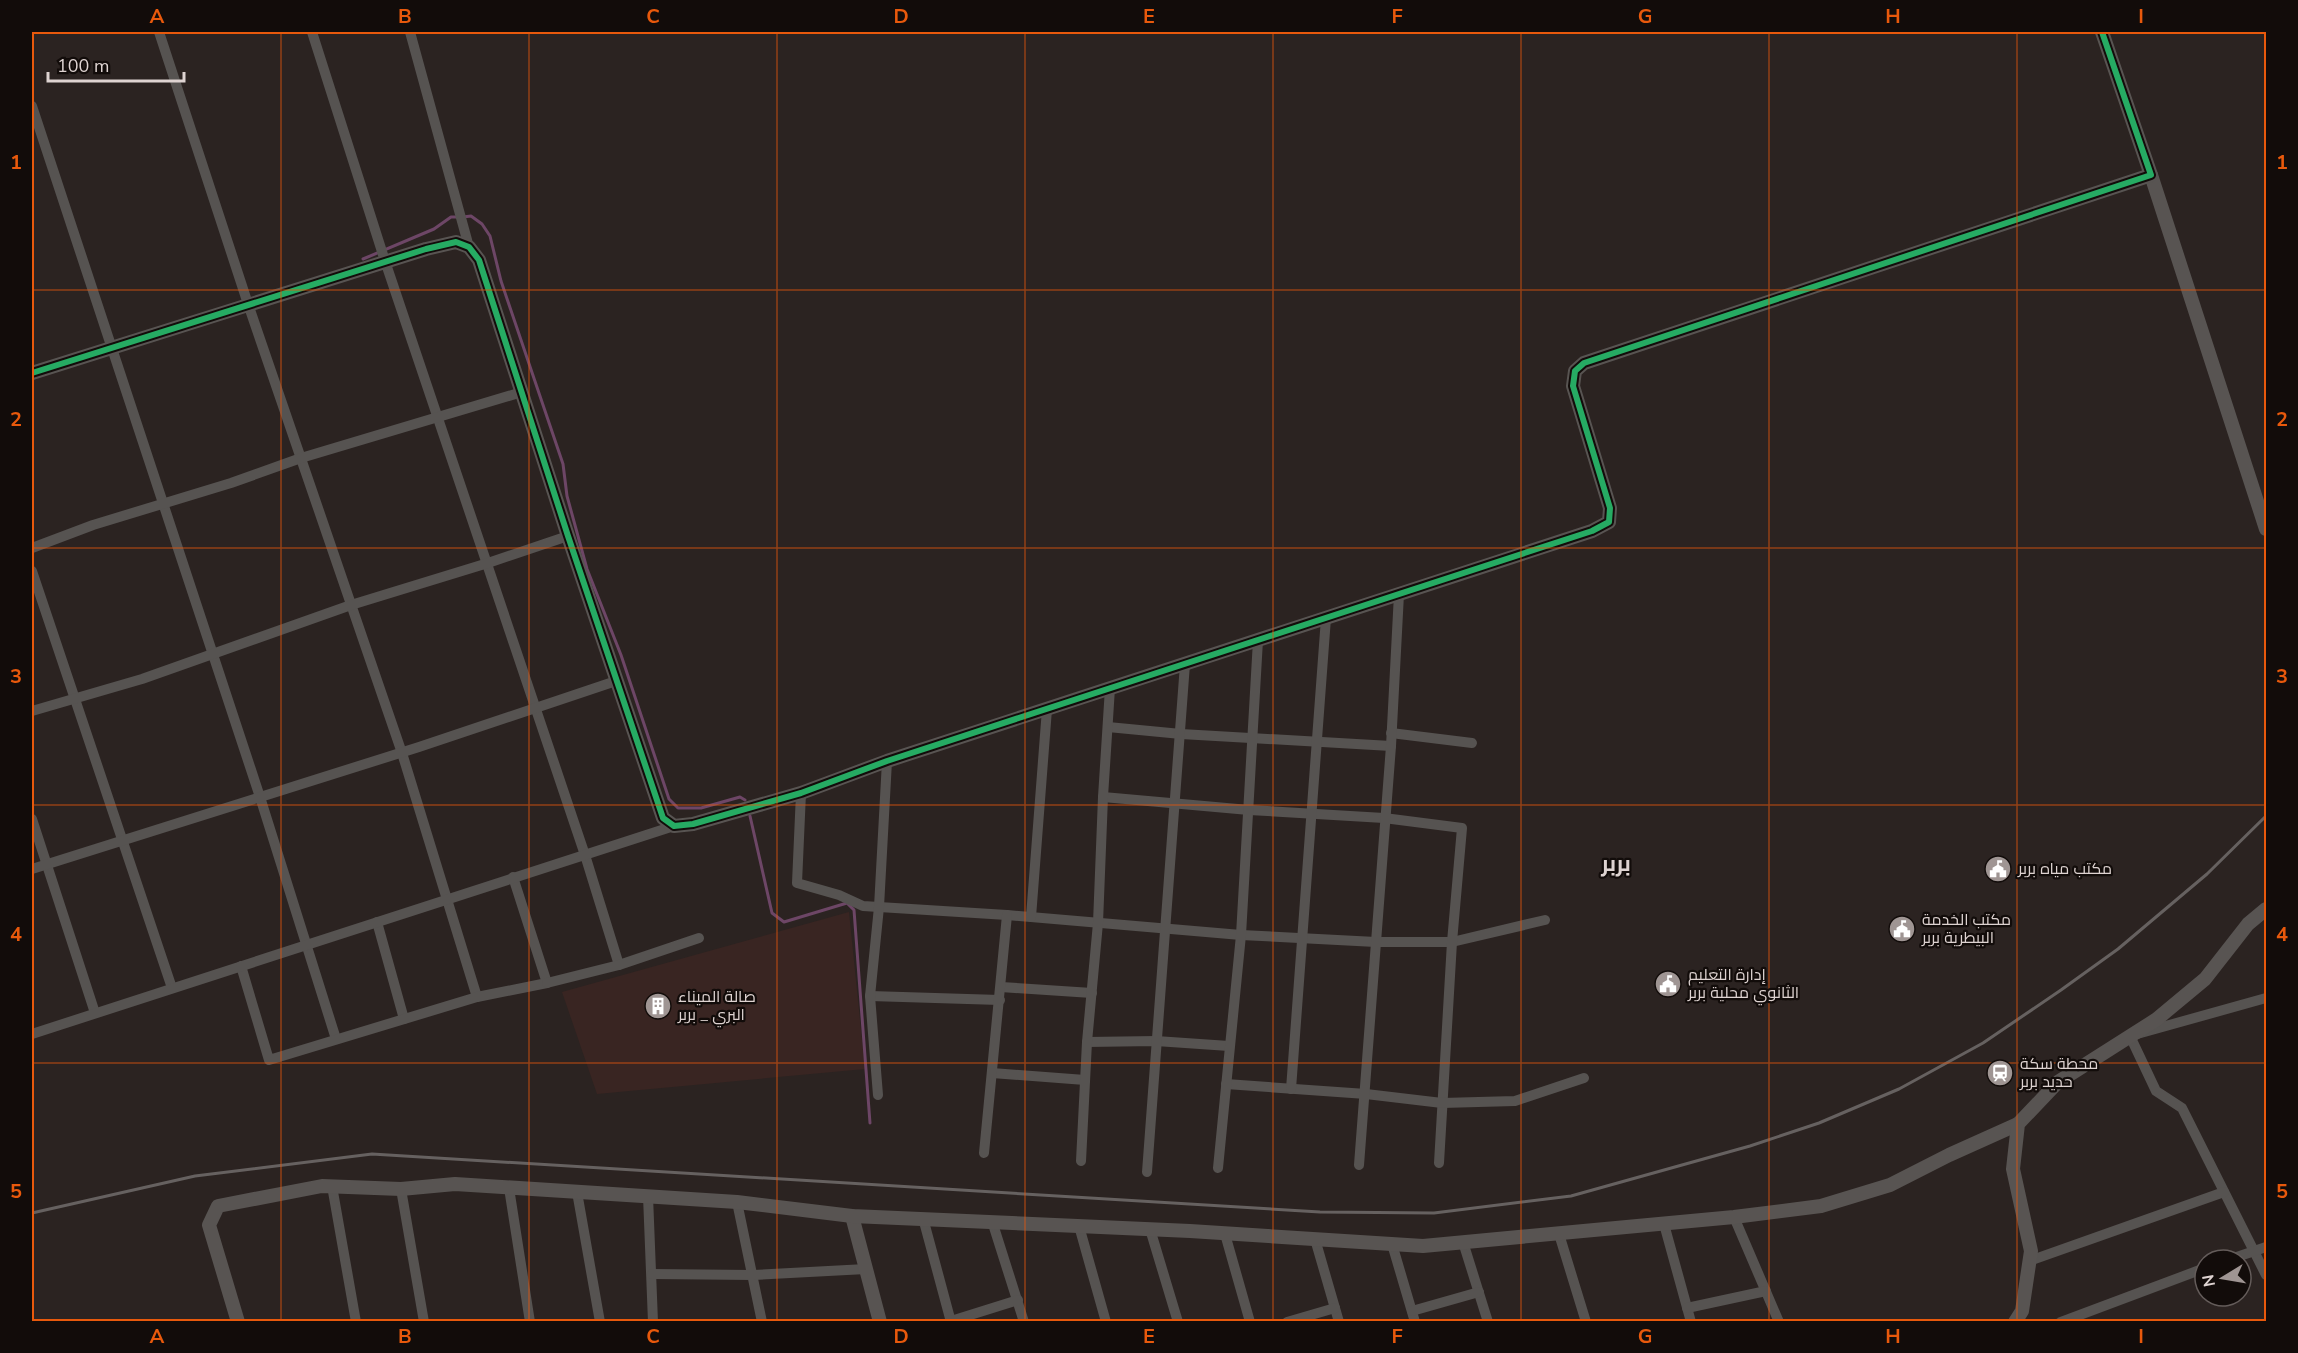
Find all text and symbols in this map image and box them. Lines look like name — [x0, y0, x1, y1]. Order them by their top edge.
text: A — [150, 3, 165, 30]
text: B — [398, 3, 412, 30]
text: C — [646, 3, 660, 30]
text: D — [893, 3, 909, 30]
text: E — [1143, 3, 1155, 30]
text: F — [1391, 3, 1403, 30]
text: G — [1638, 3, 1652, 30]
text: H — [1885, 3, 1901, 30]
text: I — [2138, 3, 2144, 30]
scale bar — [48, 45, 184, 83]
text: 100 m — [57, 54, 109, 78]
text: 1 — [10, 149, 22, 176]
text: 1 — [2276, 149, 2288, 176]
text: 2 — [10, 406, 22, 433]
text: 2 — [2276, 406, 2288, 433]
text: 3 — [10, 663, 22, 690]
text: 3 — [2276, 663, 2288, 690]
district label: بربر — [1600, 849, 1631, 879]
public building icon: مكتب مياه بربر — [1983, 854, 2013, 884]
place label: مكتب مياه بربر — [2017, 858, 2112, 880]
place label: مكتب الخدمة البيطرية بربر — [1921, 909, 2011, 949]
public building icon: مكتب الخدمة البيطرية بربر — [1887, 914, 1917, 944]
text: 4 — [10, 921, 22, 948]
text: 4 — [2276, 921, 2288, 948]
place label: إدارة التعليم الثانوي محلية بربر — [1687, 964, 1799, 1006]
public building icon: إدارة التعليم الثانوي محلية بربر — [1653, 969, 1683, 999]
place label: صالة الميناء البري _ بربر — [677, 986, 756, 1028]
building icon: صالة الميناء البري _ بربر — [643, 991, 673, 1021]
place label: محطة سكة حديد بربر — [2019, 1053, 2098, 1093]
station icon: محطة سكة حديد بربر — [1985, 1058, 2015, 1088]
text: 5 — [10, 1178, 22, 1205]
text: 5 — [2276, 1178, 2288, 1205]
north arrow — [2193, 1248, 2253, 1308]
text: N — [2197, 1273, 2221, 1289]
text: A — [150, 1323, 165, 1350]
text: B — [398, 1323, 412, 1350]
text: C — [646, 1323, 660, 1350]
text: D — [893, 1323, 909, 1350]
text: E — [1143, 1323, 1155, 1350]
text: F — [1391, 1323, 1403, 1350]
text: G — [1638, 1323, 1652, 1350]
text: H — [1885, 1323, 1901, 1350]
text: I — [2138, 1323, 2144, 1350]

